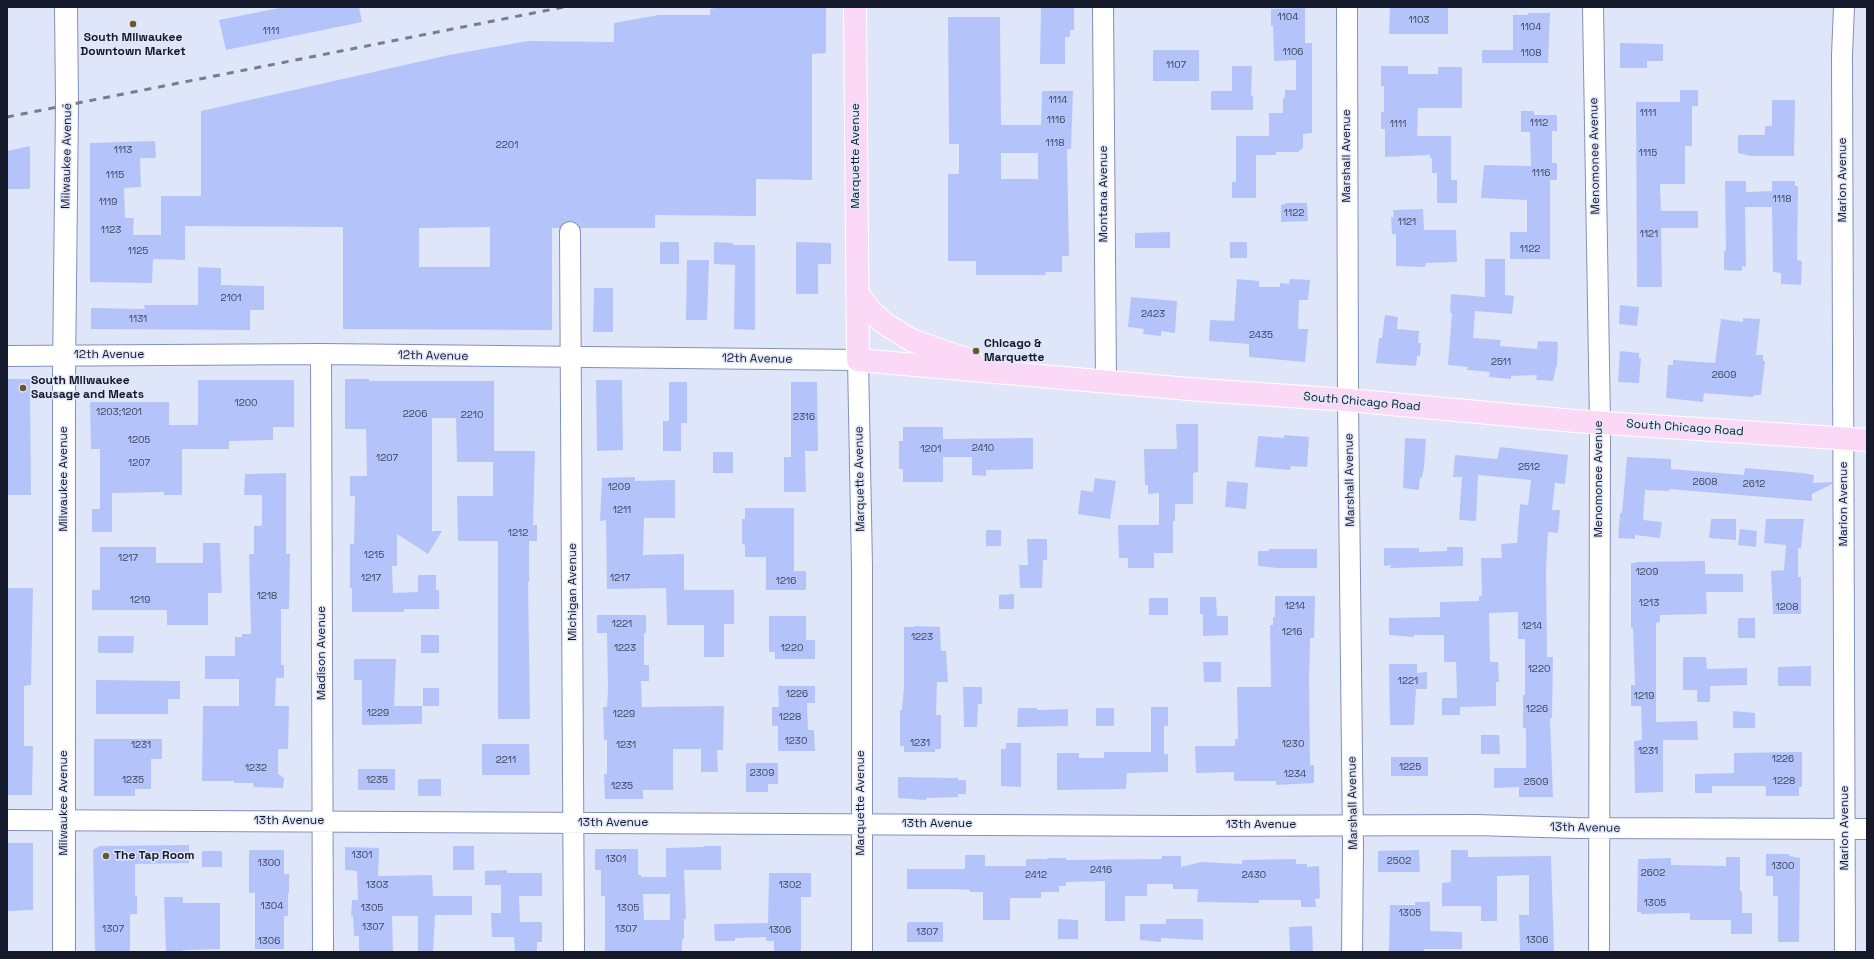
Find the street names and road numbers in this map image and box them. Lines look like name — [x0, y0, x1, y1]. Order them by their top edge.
street label: Menomonee Avenue — [1587, 97, 1603, 215]
street label: Milwaukee Avenue — [59, 103, 75, 209]
street label: Marquette Avenue — [849, 103, 863, 209]
street label: Marshall Avenue — [1340, 109, 1354, 203]
street label: Marion Avenue — [1836, 138, 1850, 222]
street label: Montana Avenue — [1097, 145, 1111, 243]
street label: 12th Avenue — [74, 348, 144, 362]
street label: 12th Avenue — [398, 348, 468, 364]
street label: 12th Avenue — [722, 351, 792, 367]
street label: South Chicago Road — [1303, 390, 1421, 414]
street label: South Chicago Road — [1626, 417, 1744, 439]
street label: Menomonee Avenue — [1592, 420, 1606, 538]
street label: Milwaukee Avenue — [57, 426, 71, 532]
street label: Marquette Avenue — [852, 426, 868, 532]
street label: Marshall Avenue — [1342, 433, 1358, 527]
street label: Marion Avenue — [1837, 462, 1851, 546]
street label: Michigan Avenue — [566, 543, 580, 641]
street label: Madison Avenue — [315, 606, 329, 700]
street label: Milwaukee Avenue — [57, 750, 71, 856]
street label: Marquette Avenue — [854, 750, 868, 856]
street label: Marshall Avenue — [1345, 756, 1361, 850]
street label: Marion Avenue — [1838, 786, 1852, 870]
street label: 13th Avenue — [254, 814, 324, 828]
street label: 13th Avenue — [578, 816, 648, 830]
street label: 13th Avenue — [902, 817, 972, 831]
street label: 13th Avenue — [1226, 818, 1296, 832]
street label: 13th Avenue — [1550, 820, 1620, 836]

